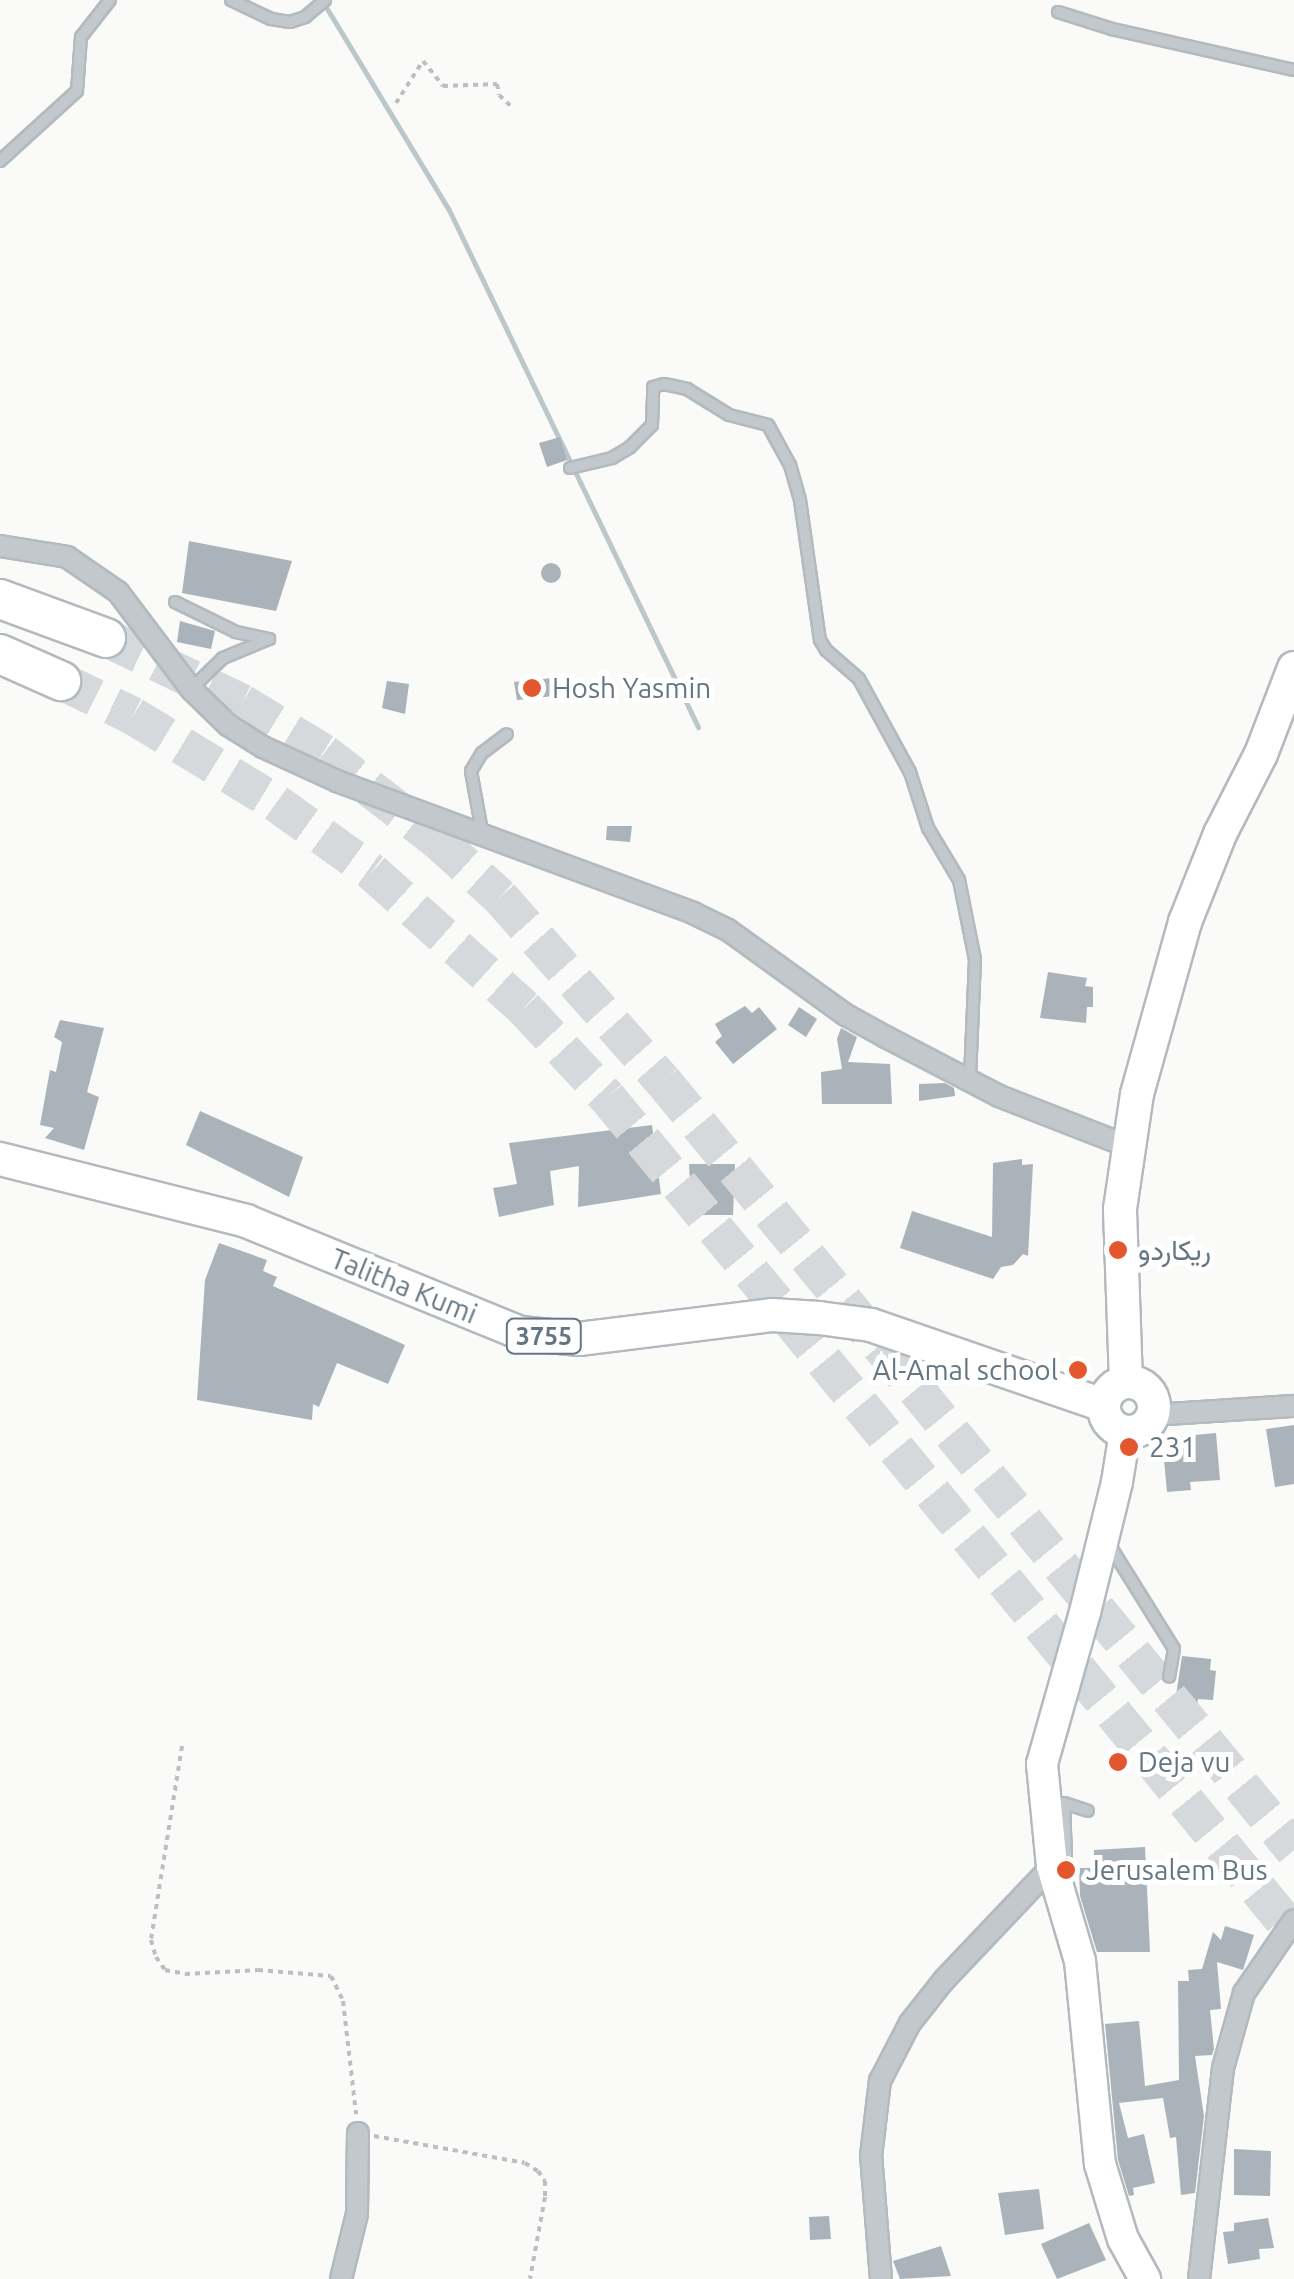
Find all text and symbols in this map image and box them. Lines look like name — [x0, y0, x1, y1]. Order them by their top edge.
place label: Hosh Yasmin — [552, 671, 711, 705]
marker: Hosh Yasmin — [521, 677, 543, 699]
place label: ريكاردو — [1138, 1233, 1211, 1267]
marker: ريكاردو — [1107, 1239, 1129, 1261]
street label: Talitha Kumi — [326, 1241, 482, 1331]
road number: 3755 — [504, 1316, 584, 1356]
place label: Al-Amal school — [873, 1353, 1058, 1387]
marker: Al-Amal school — [1067, 1359, 1089, 1381]
place label: 231 — [1149, 1430, 1196, 1464]
marker: 231 — [1118, 1436, 1140, 1458]
place label: Deja vu — [1138, 1745, 1230, 1779]
marker: Deja vu — [1107, 1751, 1129, 1773]
place label: Jerusalem Bus — [1086, 1853, 1268, 1887]
marker: Jerusalem Bus — [1055, 1859, 1077, 1881]

